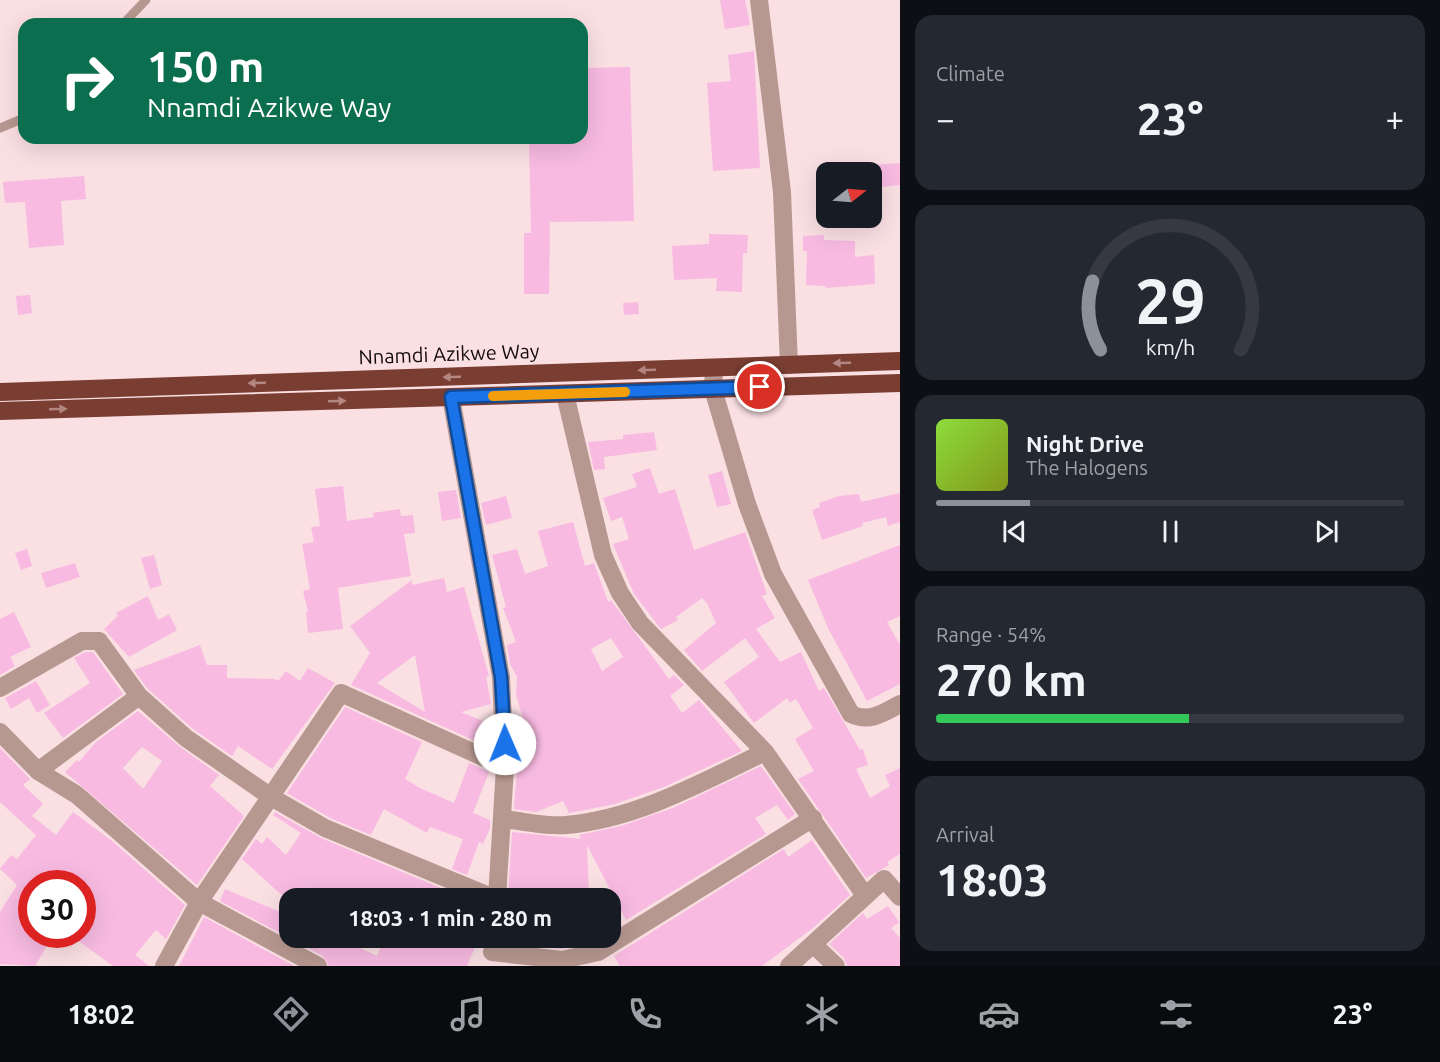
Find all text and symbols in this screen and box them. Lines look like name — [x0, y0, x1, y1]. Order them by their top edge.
icon: right — [48, 42, 126, 120]
text: 150 m — [147, 43, 264, 90]
text: Climate — [936, 62, 1005, 85]
text: Nnamdi Azikwe Way — [147, 92, 391, 122]
text: 23° — [1137, 93, 1203, 144]
text: − — [936, 100, 955, 137]
text: + — [1385, 100, 1404, 137]
north arrow — [816, 162, 882, 228]
map controls — [816, 162, 882, 228]
text: 29 — [1135, 266, 1205, 336]
text: km/h — [1145, 335, 1195, 359]
street label: Nnamdi Azikwe Way — [358, 339, 540, 368]
one-way arrow — [832, 359, 851, 368]
pin — [734, 361, 785, 412]
one-way arrow — [637, 365, 656, 375]
icon: arrive — [743, 370, 776, 403]
one-way arrow — [442, 372, 461, 381]
one-way arrow — [247, 379, 266, 388]
one-way arrow — [328, 396, 347, 405]
one-way arrow — [49, 405, 68, 414]
text: Night Drive — [1026, 431, 1144, 456]
text: The Halogens — [1026, 456, 1148, 479]
icon: previous — [998, 515, 1031, 548]
icon: pause — [1154, 515, 1187, 548]
icon: next — [1310, 515, 1343, 548]
text: Range · 54% — [936, 623, 1046, 646]
text: 270 km — [936, 654, 1087, 705]
position arrow — [473, 712, 537, 776]
text: Arrival — [936, 823, 994, 846]
text: 18:03 — [936, 854, 1049, 905]
speed limit sign: 30 — [18, 870, 96, 948]
text: 18:03 · 1 min · 280 m — [348, 905, 552, 930]
icon: directions — [270, 993, 312, 1035]
icon: music — [447, 993, 489, 1035]
icon: phone — [624, 993, 666, 1035]
icon: climate — [801, 993, 843, 1035]
icon: car — [978, 993, 1020, 1035]
icon: filters — [1155, 993, 1197, 1035]
text: 18:02 — [68, 999, 135, 1029]
text: 23° — [1332, 999, 1372, 1029]

